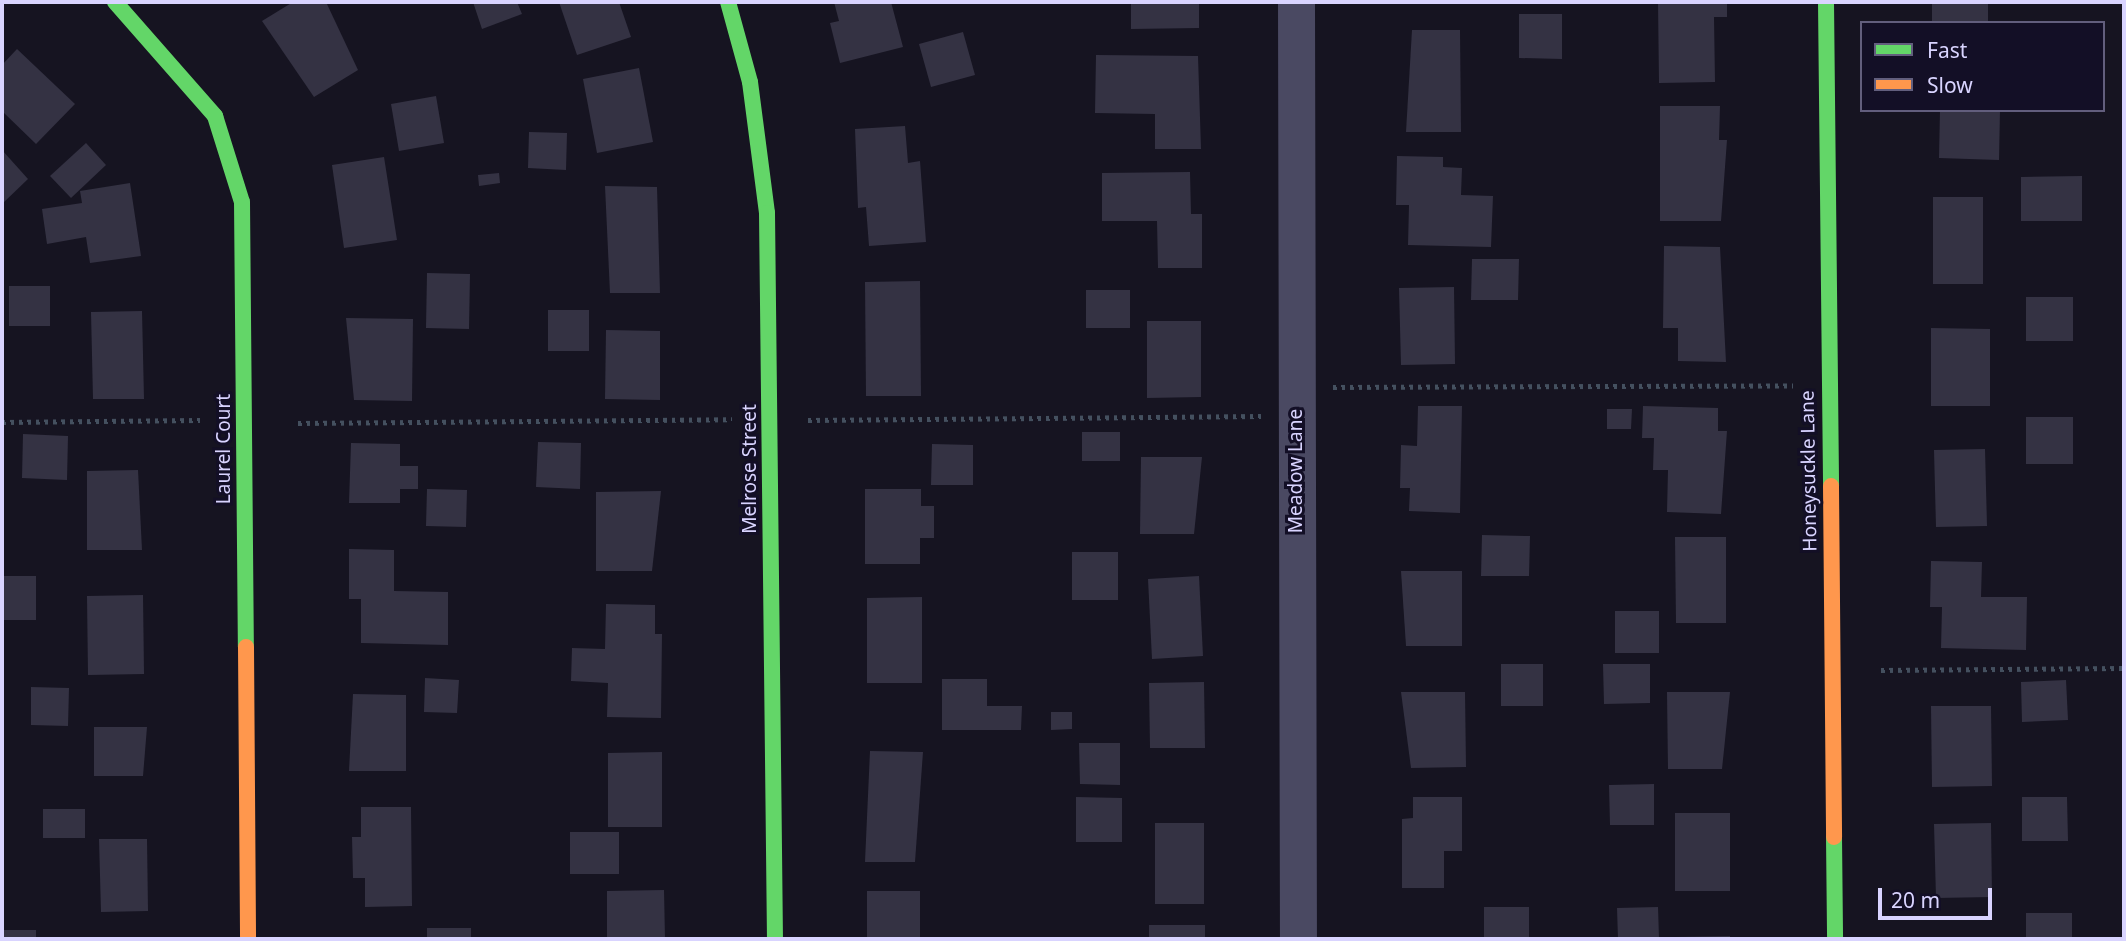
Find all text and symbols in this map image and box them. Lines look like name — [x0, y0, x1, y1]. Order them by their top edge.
legend — [1860, 21, 2105, 112]
text: Fast — [1927, 36, 1967, 64]
text: Slow — [1927, 71, 1973, 99]
street label: Honeysuckle Lane — [1796, 390, 1822, 552]
street label: Laurel Court — [213, 394, 235, 504]
street label: Melrose Street — [739, 404, 761, 534]
street label: Meadow Lane — [1285, 409, 1307, 533]
scale bar — [1881, 874, 1995, 918]
text: 20 m — [1891, 886, 1940, 914]

